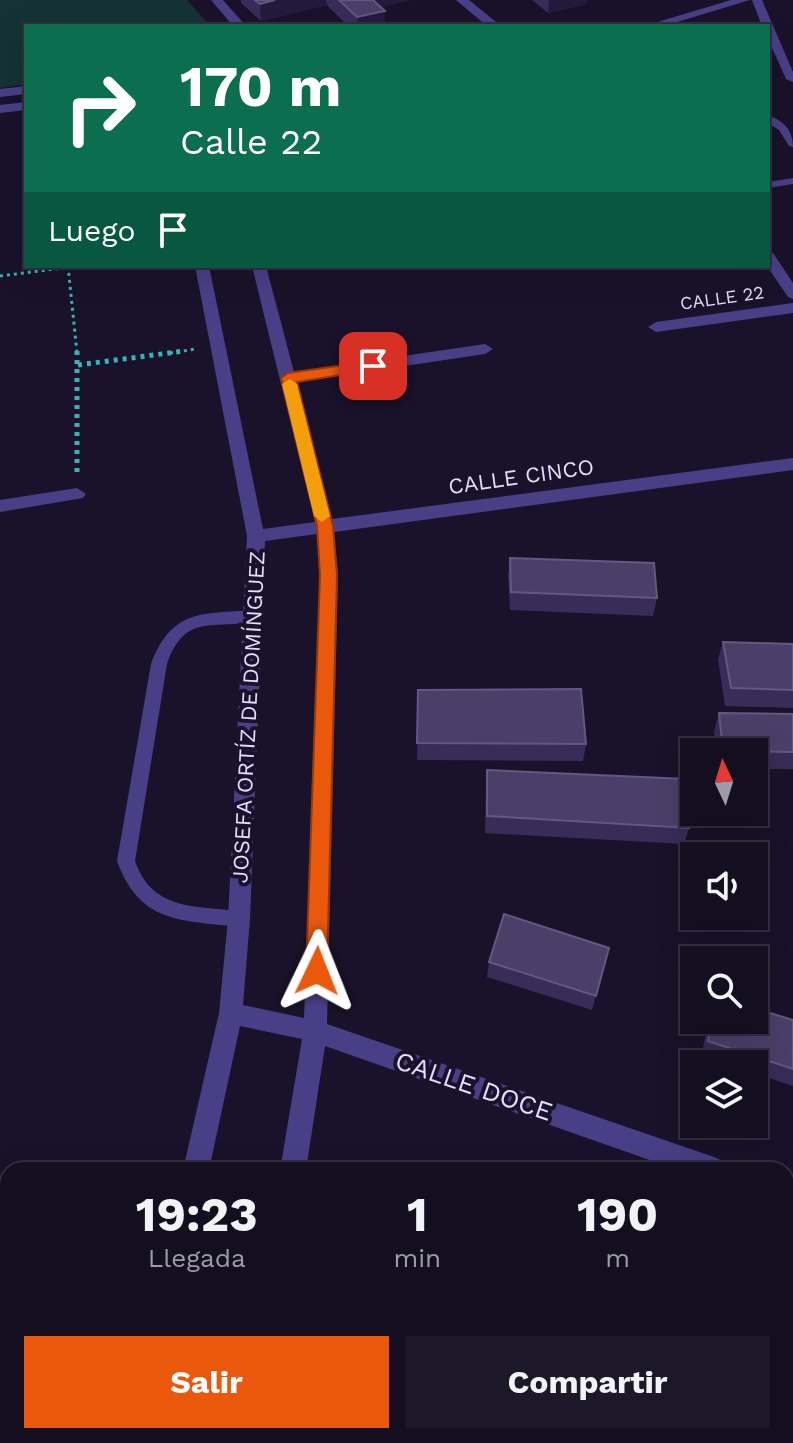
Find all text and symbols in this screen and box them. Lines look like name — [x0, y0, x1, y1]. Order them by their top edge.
text: 170 m — [180, 54, 342, 120]
icon: right — [48, 56, 152, 160]
text: Calle 22 — [180, 121, 322, 163]
icon: arrive — [151, 208, 195, 252]
text: Luego — [48, 213, 135, 248]
street label: CALLE 22 — [679, 281, 765, 314]
pin — [339, 332, 407, 400]
icon: arrive — [351, 344, 395, 388]
street label: CALLE CINCO — [447, 454, 595, 499]
street label: JOSEFA ORTÍZ DE DOMÍNGUEZ — [227, 550, 270, 884]
north arrow — [680, 738, 768, 826]
map controls — [680, 738, 768, 1138]
button: sound — [680, 842, 768, 930]
position arrow — [275, 929, 359, 1013]
button: search — [680, 946, 768, 1034]
street label: CALLE DOCE — [392, 1045, 556, 1127]
button: layers — [680, 1050, 768, 1138]
text: 19:23 — [136, 1186, 258, 1243]
text: 1 — [407, 1186, 428, 1243]
text: 190 — [577, 1186, 658, 1243]
text: Llegada — [148, 1243, 246, 1273]
text: min — [393, 1243, 441, 1273]
text: m — [605, 1243, 630, 1273]
button: Salir — [24, 1336, 389, 1428]
button: Compartir — [405, 1336, 770, 1428]

